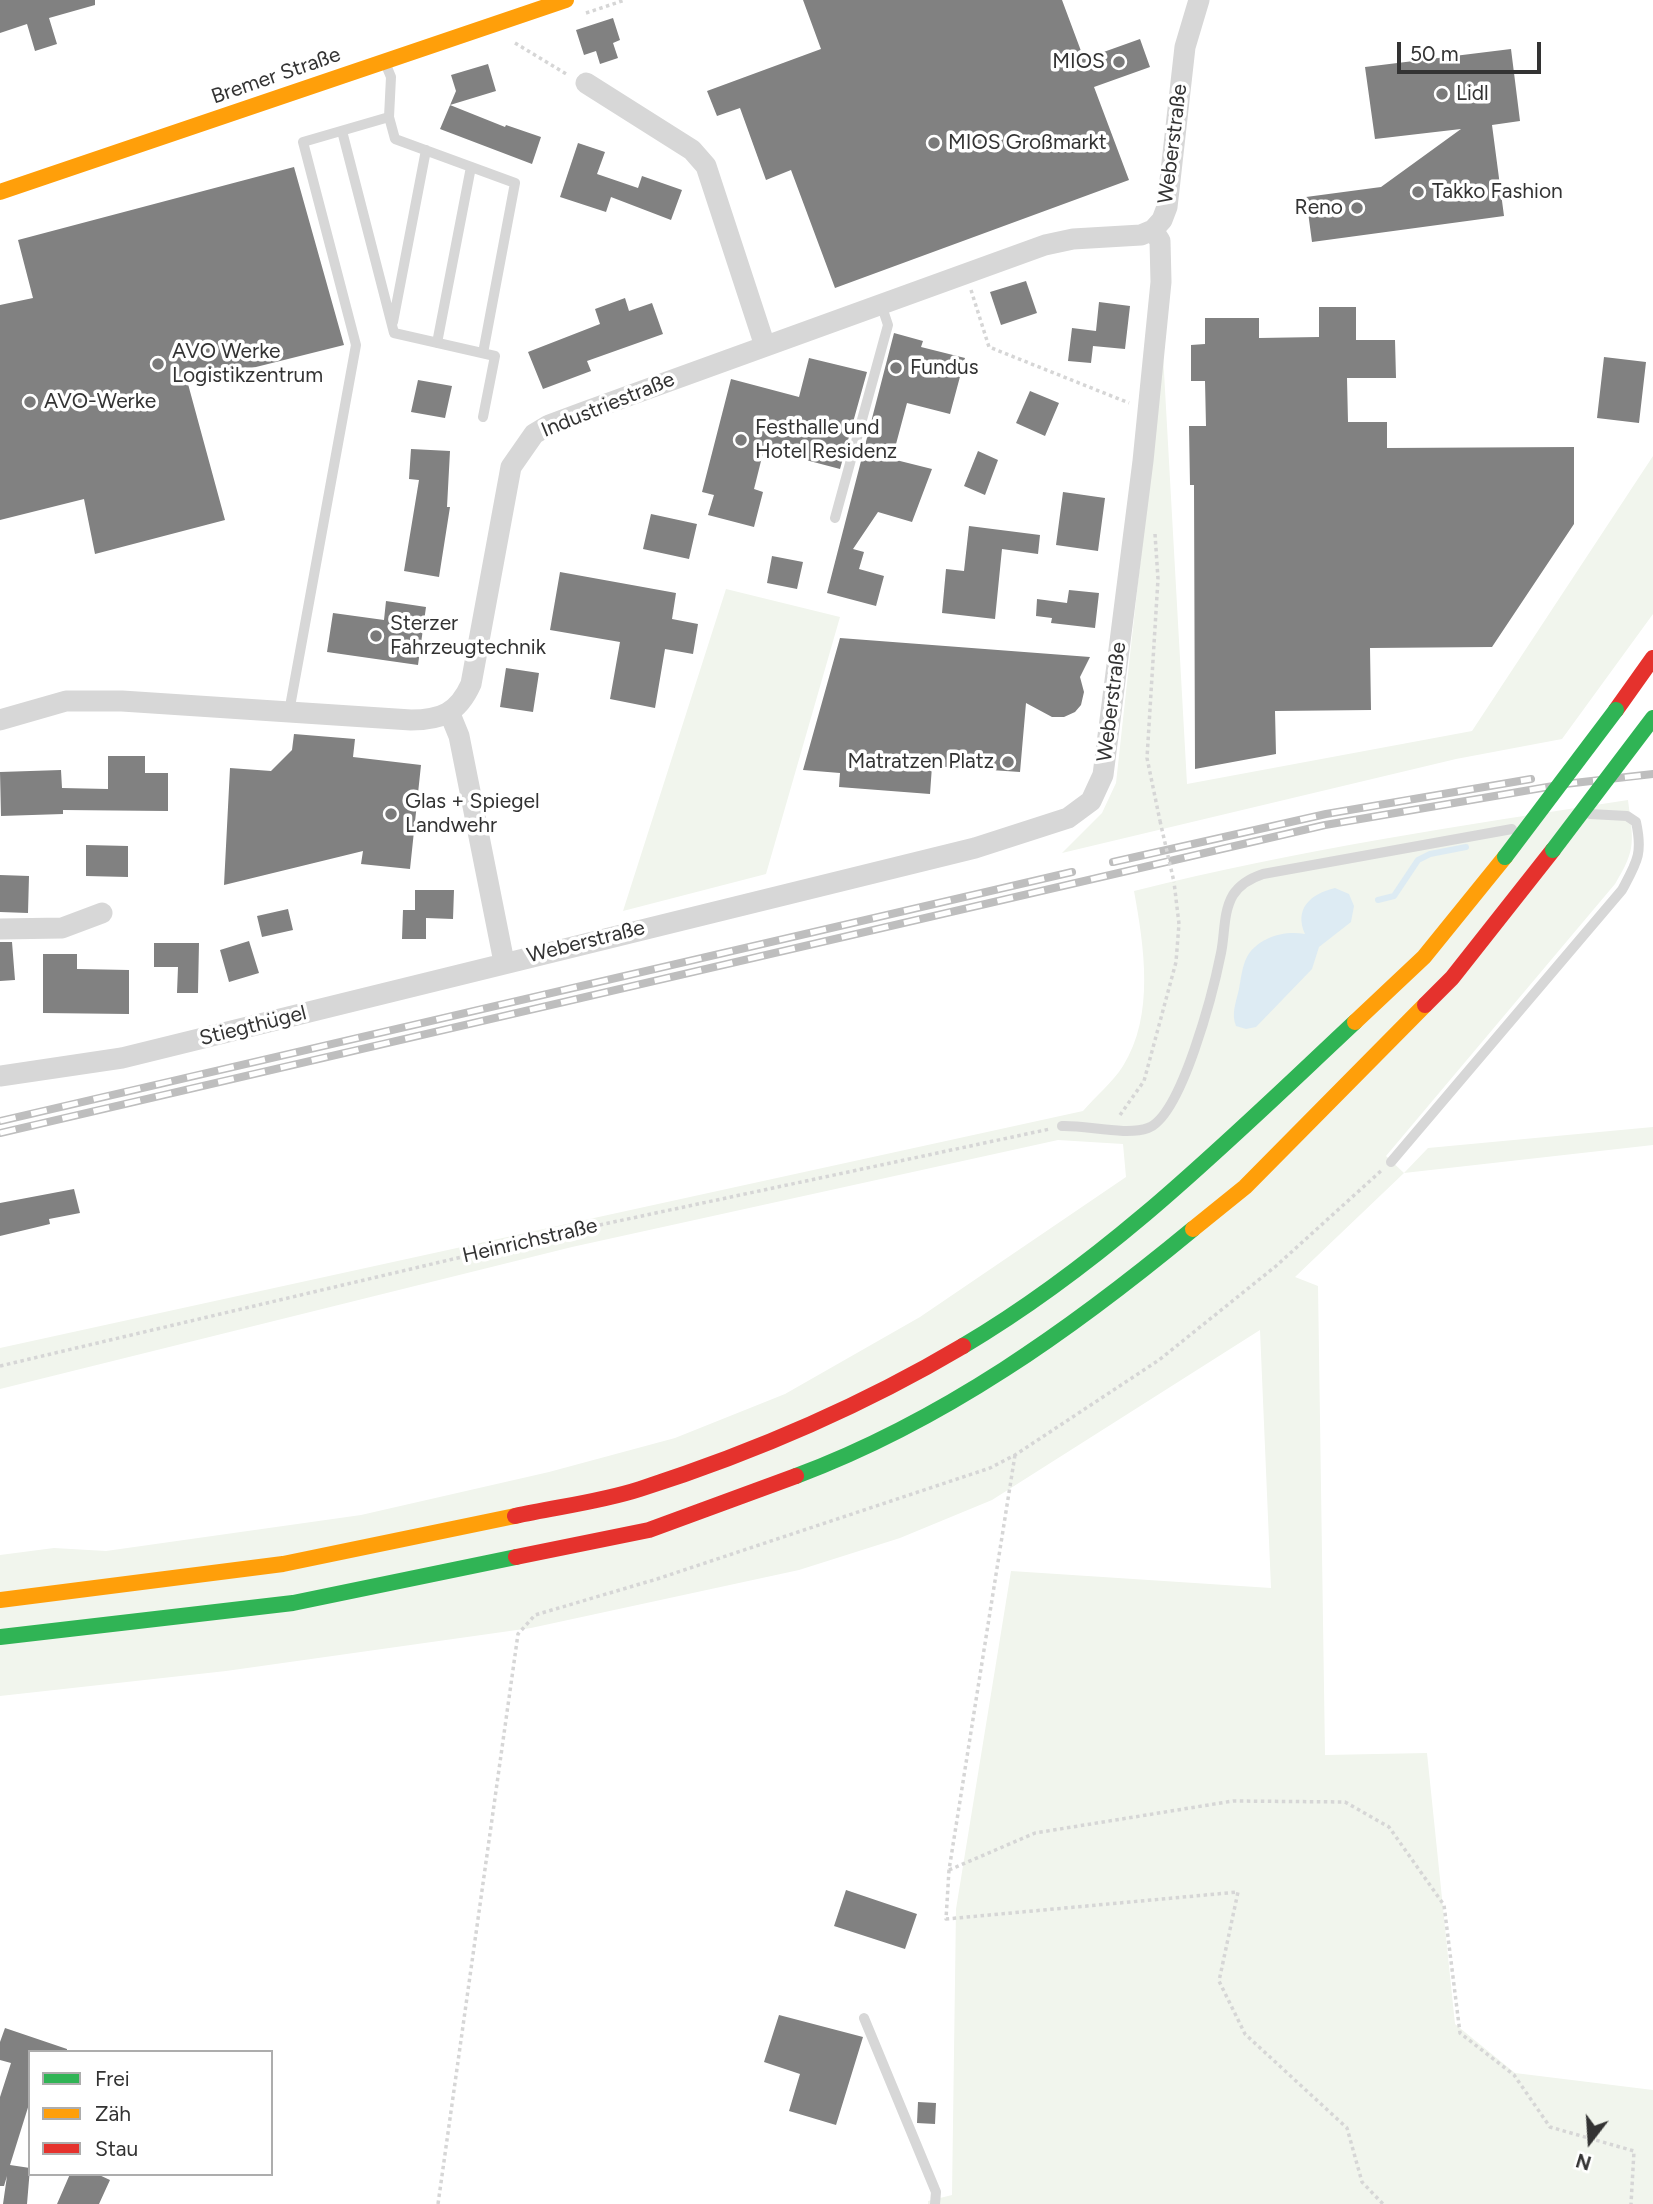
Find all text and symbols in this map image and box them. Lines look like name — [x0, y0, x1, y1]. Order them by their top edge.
scale bar — [1401, 28, 1544, 72]
text: 50 m — [1410, 41, 1459, 66]
street label: Bremer Straße — [208, 42, 344, 110]
place label: MIOS — [1052, 49, 1105, 75]
marker: MIOS — [1111, 54, 1127, 70]
place label: Lidl — [1456, 81, 1489, 107]
street label: Weberstraße — [1153, 83, 1193, 205]
marker: Lidl — [1434, 86, 1450, 102]
place label: MIOS Großmarkt — [948, 130, 1107, 156]
marker: MIOS Großmarkt — [926, 135, 942, 151]
place label: Takko Fashion — [1432, 179, 1563, 205]
marker: Takko Fashion — [1410, 184, 1426, 200]
place label: Reno — [1294, 195, 1343, 221]
marker: Reno — [1349, 200, 1365, 216]
place label: AVO Werke Logistikzentrum — [172, 339, 323, 389]
place label: Fundus — [910, 355, 978, 381]
marker: AVO Werke Logistikzentrum — [150, 356, 166, 372]
marker: Fundus — [888, 360, 904, 376]
street label: Industriestraße — [538, 367, 678, 443]
place label: AVO-Werke — [44, 389, 156, 415]
marker: AVO-Werke — [22, 394, 38, 410]
place label: Festhalle und Hotel Residenz — [755, 415, 897, 465]
marker: Festhalle und Hotel Residenz — [733, 432, 749, 448]
place label: Sterzer Fahrzeugtechnik — [390, 611, 546, 661]
marker: Sterzer Fahrzeugtechnik — [368, 628, 384, 644]
street label: Weberstraße — [1092, 641, 1132, 763]
place label: Matratzen Platz — [847, 749, 994, 775]
marker: Matratzen Platz — [1000, 754, 1016, 770]
place label: Glas + Spiegel Landwehr — [405, 789, 540, 839]
marker: Glas + Spiegel Landwehr — [383, 806, 399, 822]
street label: Weberstraße — [524, 915, 648, 969]
street label: Stiegthügel — [197, 1001, 309, 1051]
street label: Heinrichstraße — [460, 1213, 600, 1269]
legend — [28, 2050, 273, 2176]
text: Frei — [95, 2066, 130, 2091]
text: Zäh — [95, 2101, 131, 2126]
north arrow — [1555, 2106, 1625, 2176]
text: Stau — [95, 2136, 138, 2161]
text: N — [1573, 2148, 1594, 2175]

